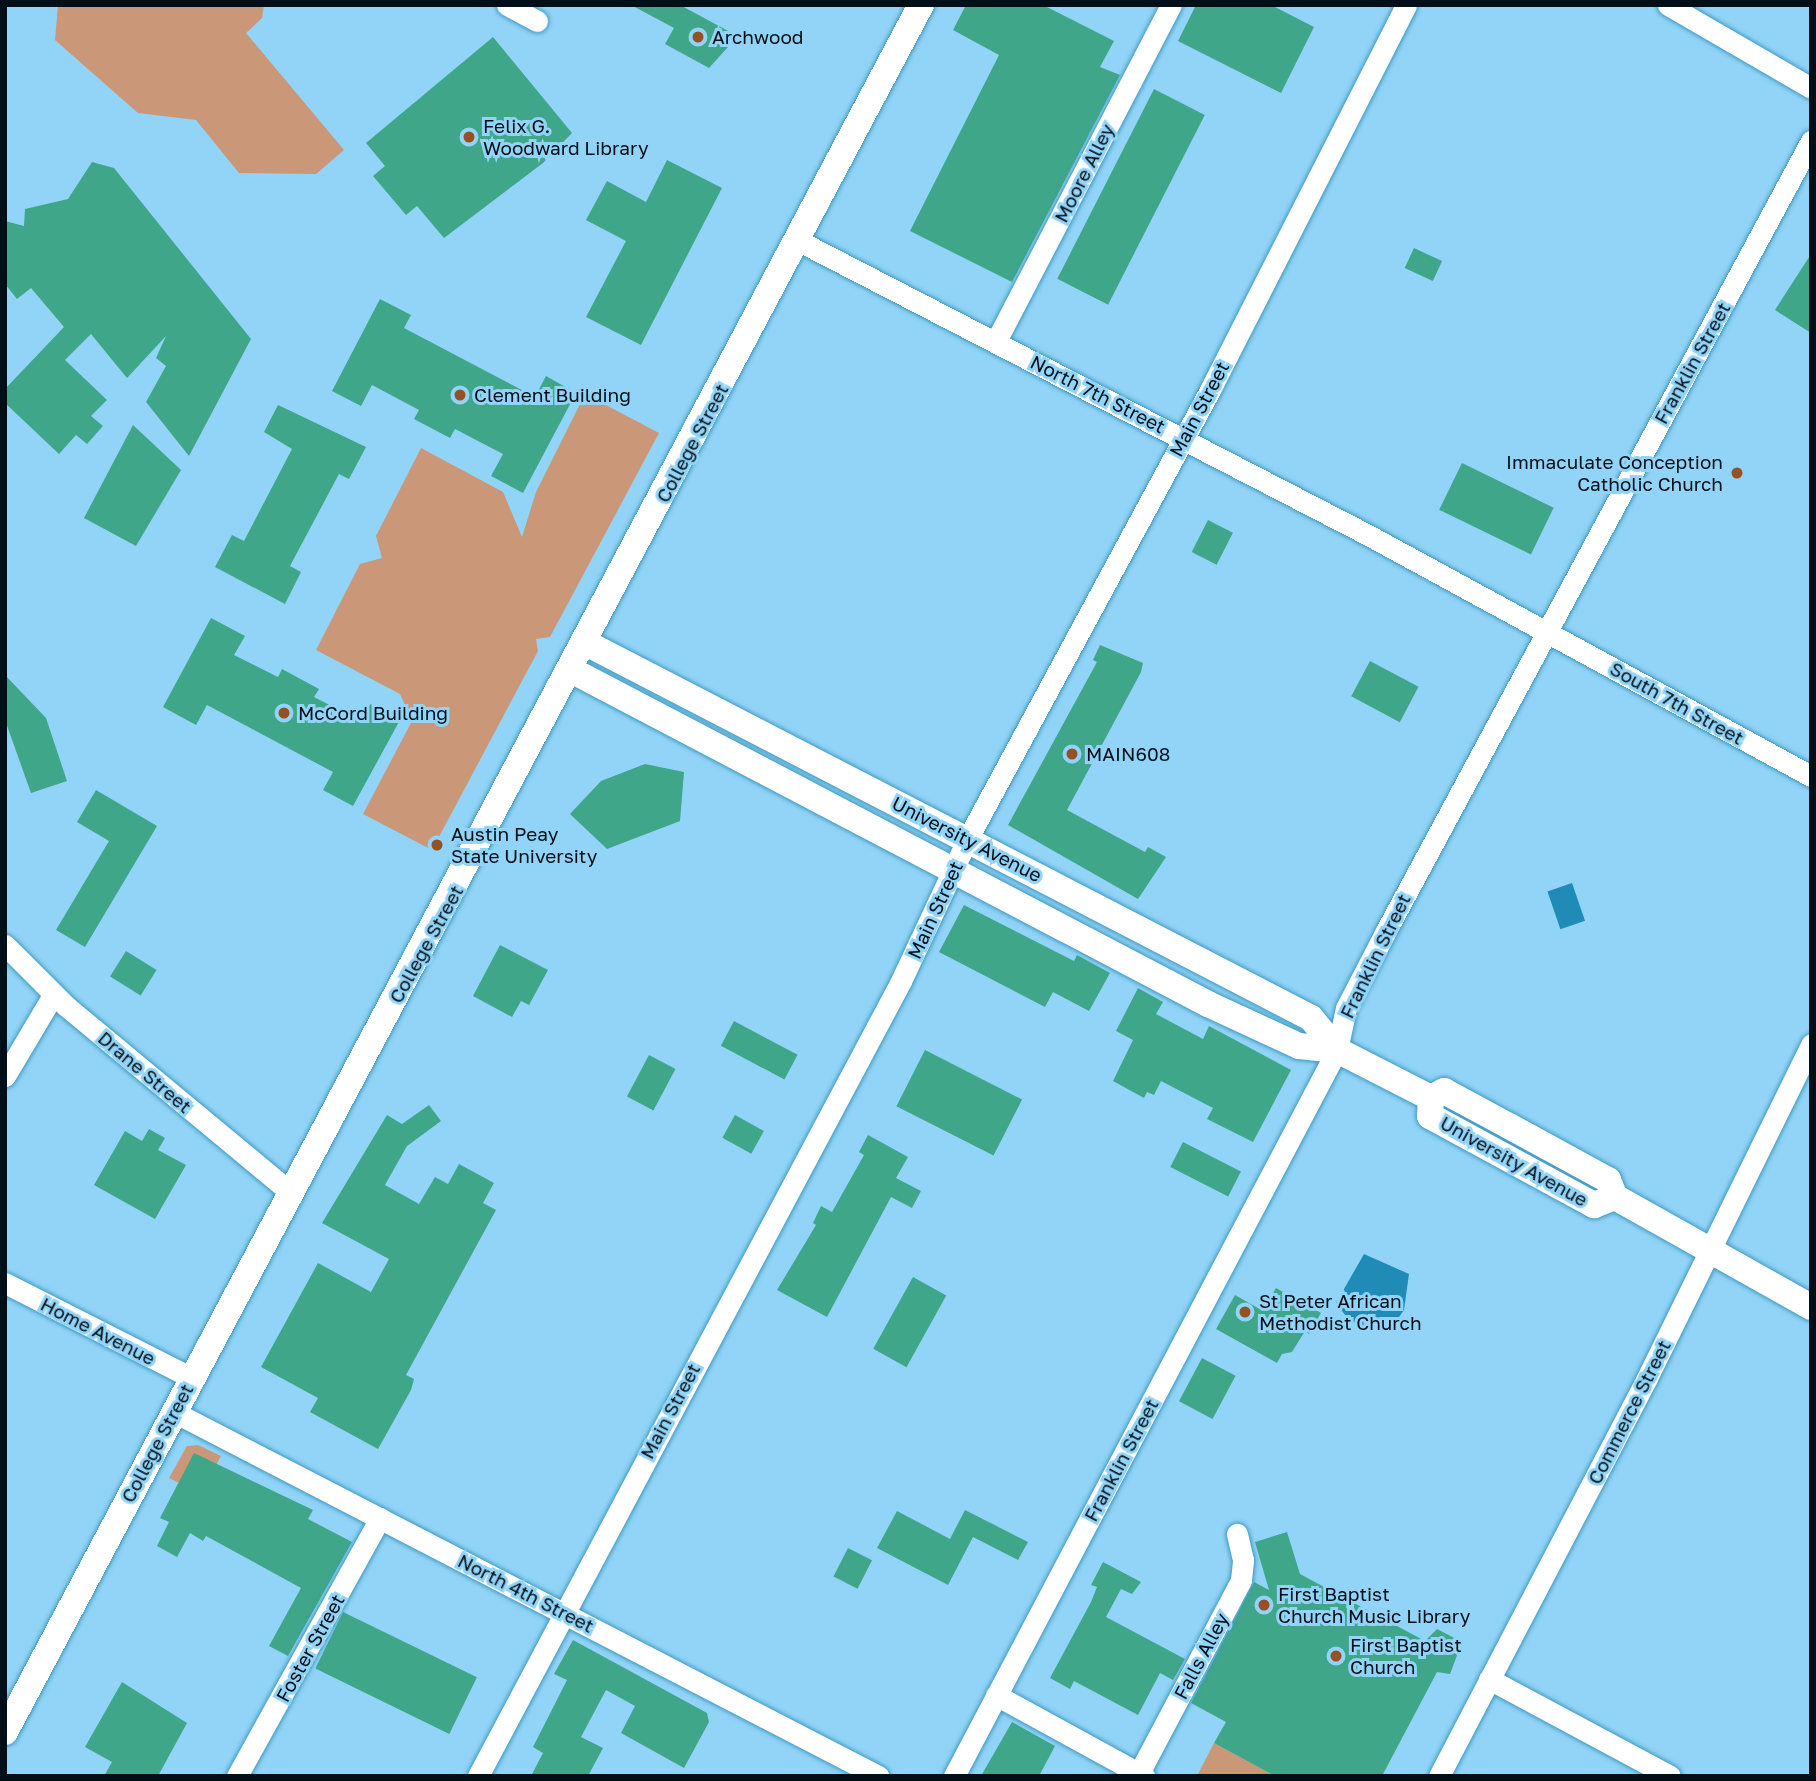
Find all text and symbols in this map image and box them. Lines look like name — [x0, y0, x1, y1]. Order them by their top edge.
place label: Archwood — [712, 26, 803, 48]
marker: Archwood — [690, 29, 706, 45]
place label: Felix G. Woodward Library — [483, 115, 649, 159]
street label: Moore Alley — [1049, 120, 1119, 226]
marker: Felix G. Woodward Library — [461, 129, 477, 145]
street label: Franklin Street — [1649, 298, 1735, 428]
street label: North 7th Street — [1027, 350, 1169, 438]
street label: Main Street — [1164, 357, 1234, 461]
street label: College Street — [651, 380, 733, 506]
place label: Clement Building — [474, 384, 631, 406]
marker: Clement Building — [452, 387, 468, 403]
place label: Immaculate Conception Catholic Church — [1506, 451, 1723, 495]
marker: Immaculate Conception Catholic Church — [1729, 465, 1745, 481]
street label: South 7th Street — [1606, 657, 1748, 749]
place label: McCord Building — [298, 702, 448, 724]
marker: McCord Building — [276, 705, 292, 721]
place label: MAIN608 — [1086, 743, 1170, 765]
marker: MAIN608 — [1064, 746, 1080, 762]
street label: University Avenue — [888, 791, 1046, 887]
place label: Austin Peay State University — [451, 823, 597, 867]
marker: Austin Peay State University — [429, 837, 445, 853]
street label: Main Street — [903, 858, 967, 962]
street label: College Street — [384, 881, 468, 1007]
street label: Franklin Street — [1335, 890, 1415, 1022]
street label: Drane Street — [94, 1026, 196, 1118]
street label: University Avenue — [1436, 1111, 1592, 1211]
place label: St Peter African Methodist Church — [1259, 1290, 1422, 1334]
street label: Home Avenue — [37, 1292, 159, 1370]
marker: St Peter African Methodist Church — [1237, 1304, 1253, 1320]
street label: Commerce Street — [1583, 1336, 1675, 1488]
street label: Main Street — [635, 1359, 705, 1463]
street label: College Street — [116, 1380, 198, 1506]
street label: Franklin Street — [1079, 1395, 1163, 1525]
street label: North 4th Street — [454, 1549, 598, 1637]
place label: First Baptist Church Music Library — [1278, 1583, 1470, 1627]
street label: Foster Street — [271, 1590, 349, 1706]
marker: First Baptist Church Music Library — [1256, 1597, 1272, 1613]
street label: Falls Alley — [1169, 1609, 1233, 1703]
place label: First Baptist Church — [1350, 1634, 1462, 1678]
marker: First Baptist Church — [1328, 1648, 1344, 1664]

